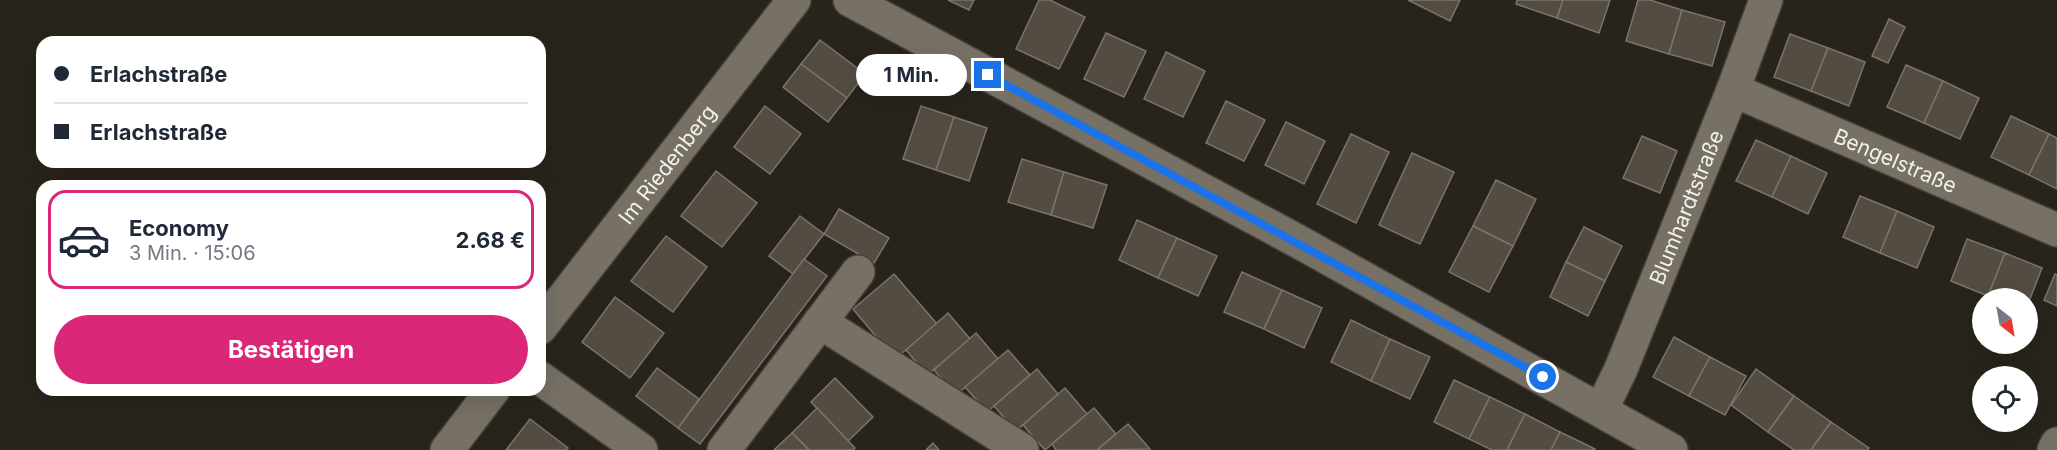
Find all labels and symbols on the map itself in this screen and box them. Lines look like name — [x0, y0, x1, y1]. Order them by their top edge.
callout: 1 Min. — [856, 54, 967, 96]
route end — [974, 61, 1001, 88]
street label: Im Riedenberg — [613, 100, 721, 229]
street label: Bengelstraße — [1830, 123, 1961, 198]
street label: Blumhardtstraße — [1644, 126, 1728, 288]
north arrow — [1972, 288, 2038, 354]
route start — [1529, 363, 1556, 390]

